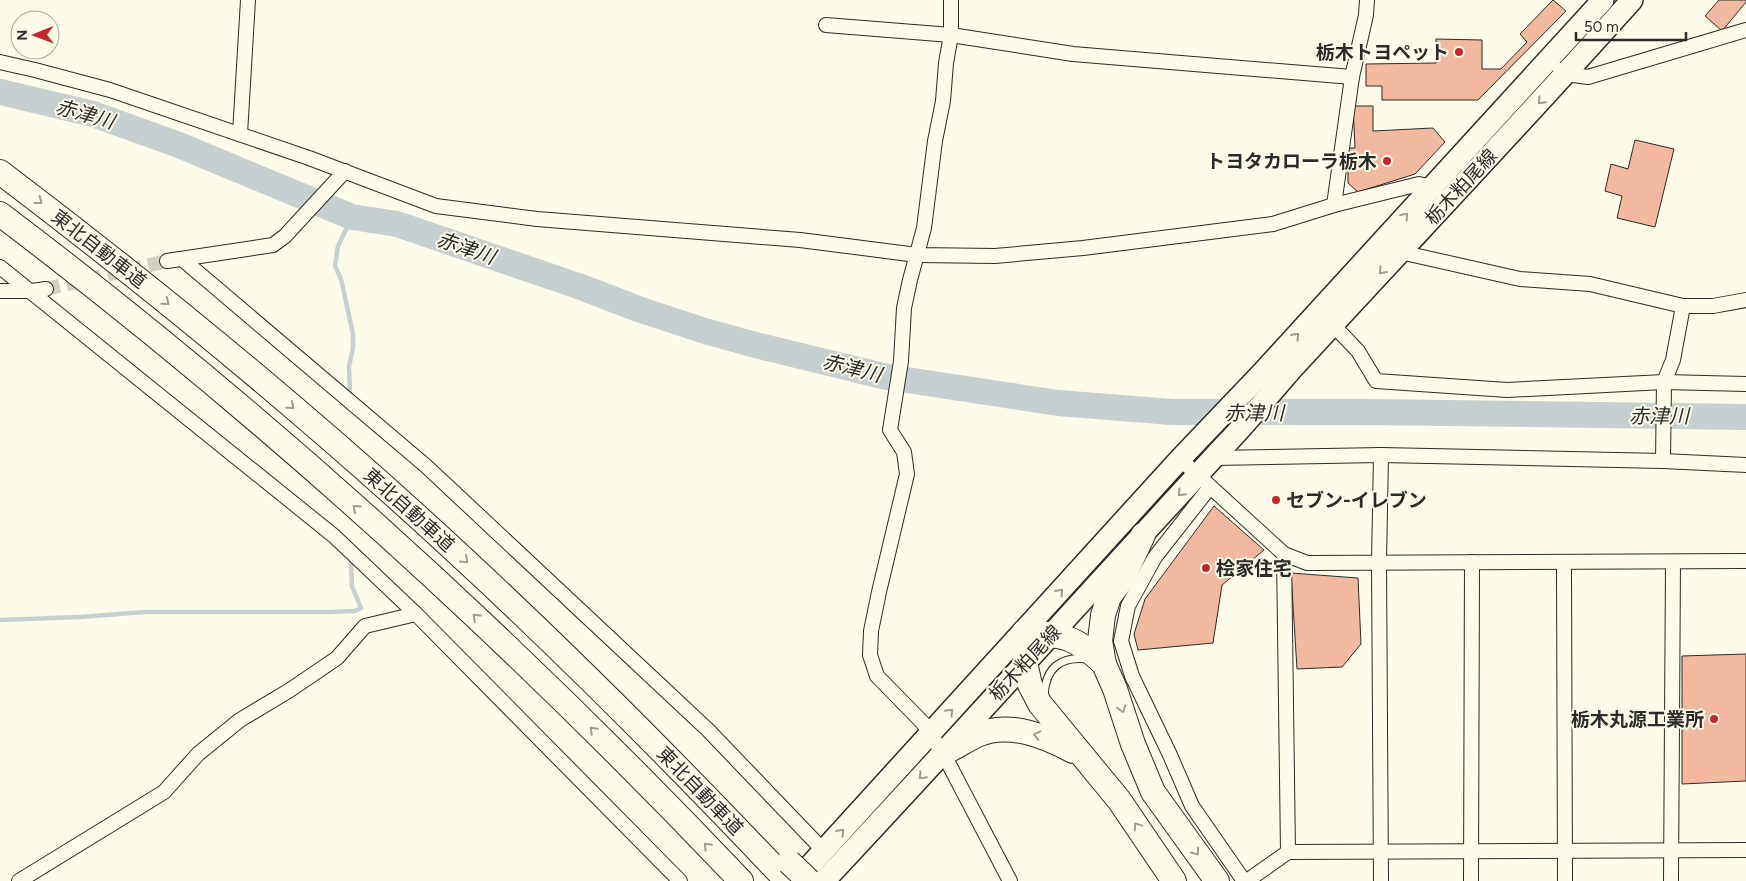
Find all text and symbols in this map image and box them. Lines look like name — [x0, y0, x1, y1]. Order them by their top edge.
north arrow — [10, 10, 60, 60]
scale bar — [1576, 10, 1686, 42]
text: 50 m — [1584, 18, 1619, 36]
text: N — [14, 30, 31, 41]
place label: 栃木トヨペット — [1316, 41, 1449, 64]
marker: 栃木トヨペット — [1453, 46, 1465, 58]
water label: 赤津川 — [53, 94, 119, 134]
one-way arrow — [1538, 95, 1547, 104]
street label: 栃木粕尾線 — [1420, 144, 1502, 230]
place label: トヨタカローラ栃木 — [1206, 150, 1377, 173]
marker: トヨタカローラ栃木 — [1381, 155, 1393, 167]
one-way arrow — [33, 196, 42, 204]
street label: 東北自動車道 — [47, 205, 151, 293]
one-way arrow — [1399, 213, 1408, 222]
water label: 赤津川 — [434, 227, 500, 270]
one-way arrow — [1379, 266, 1388, 275]
one-way arrow — [160, 297, 169, 305]
one-way arrow — [1290, 333, 1299, 342]
water label: 赤津川 — [820, 349, 886, 387]
one-way arrow — [285, 401, 294, 409]
water label: 赤津川 — [1224, 401, 1286, 425]
water label: 赤津川 — [1629, 404, 1691, 428]
street label: 東北自動車道 — [359, 463, 459, 557]
one-way arrow — [1178, 487, 1187, 496]
place label: セブン-イレブン — [1286, 489, 1427, 512]
marker: セブン-イレブン — [1270, 494, 1282, 506]
one-way arrow — [353, 504, 362, 513]
one-way arrow — [459, 554, 468, 563]
place label: 桧家住宅 — [1216, 557, 1292, 580]
marker: 桧家住宅 — [1200, 562, 1212, 574]
one-way arrow — [1054, 589, 1063, 598]
one-way arrow — [473, 614, 482, 623]
street label: 栃木粕尾線 — [984, 620, 1066, 706]
one-way arrow — [1116, 704, 1126, 713]
place label: 栃木丸源工業所 — [1571, 708, 1704, 731]
one-way arrow — [944, 709, 953, 718]
marker: 栃木丸源工業所 — [1708, 713, 1720, 725]
one-way arrow — [590, 727, 599, 736]
one-way arrow — [1033, 730, 1042, 741]
street label: 東北自動車道 — [652, 742, 748, 840]
one-way arrow — [919, 770, 928, 779]
one-way arrow — [1134, 823, 1143, 832]
one-way arrow — [835, 829, 844, 838]
one-way arrow — [704, 842, 713, 851]
one-way arrow — [1190, 846, 1199, 856]

